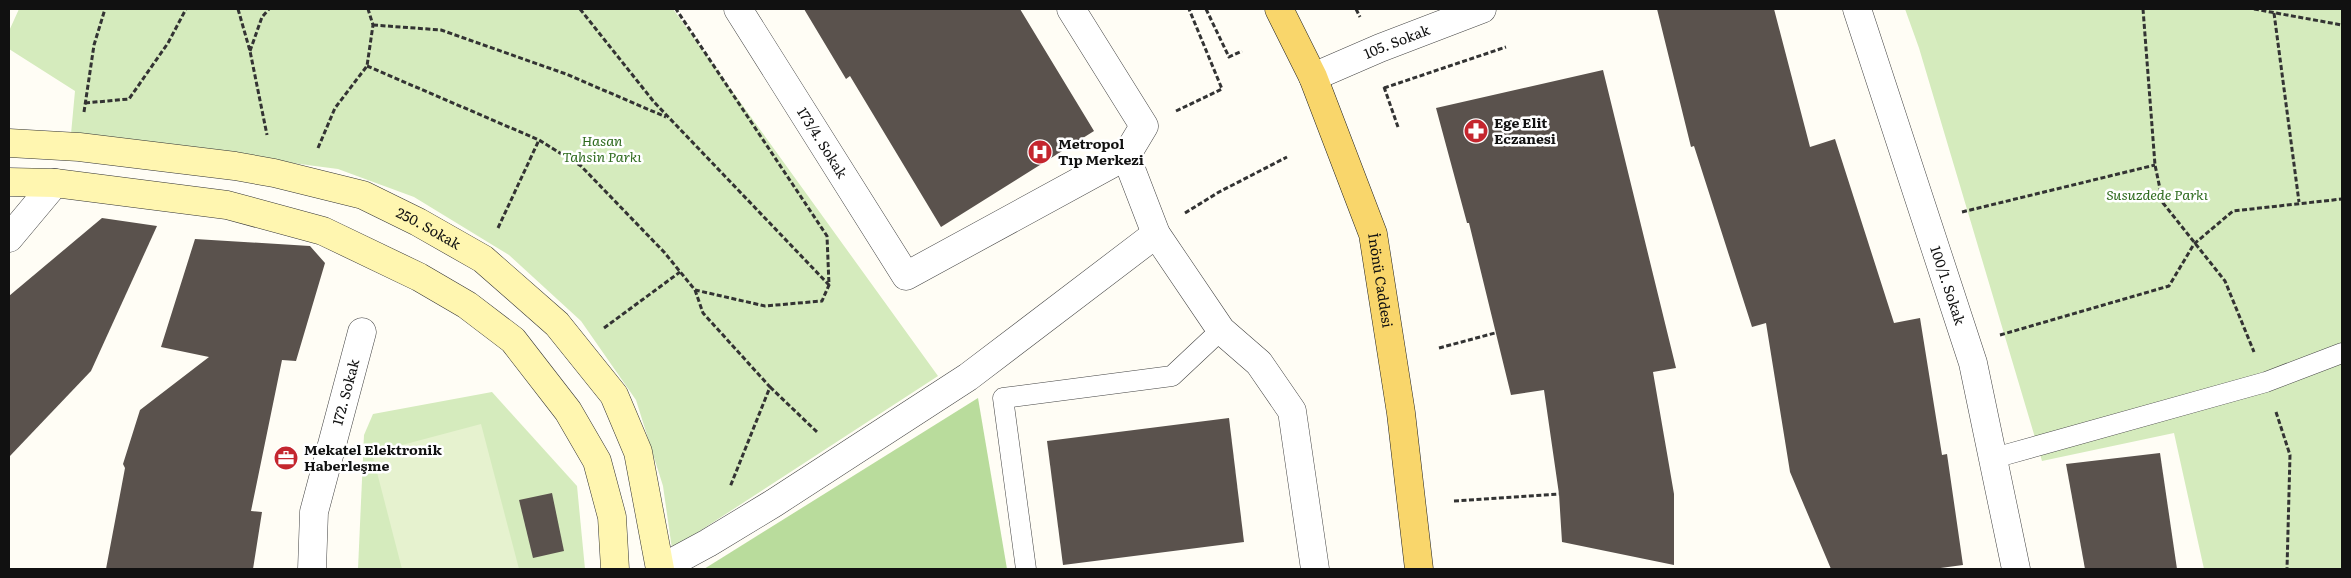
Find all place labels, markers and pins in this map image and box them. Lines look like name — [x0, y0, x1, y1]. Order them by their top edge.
place label: Ege Elit Eczanesi — [1494, 112, 1556, 148]
pharmacy icon: Ege Elit Eczanesi — [1463, 118, 1489, 144]
place label: Metropol Tıp Merkezi — [1058, 133, 1144, 169]
hospital icon: Metropol Tıp Merkezi — [1027, 139, 1053, 165]
place label: Mekatel Elektronik Haberleşme — [304, 439, 442, 475]
office icon: Mekatel Elektronik Haberleşme — [273, 445, 299, 471]

